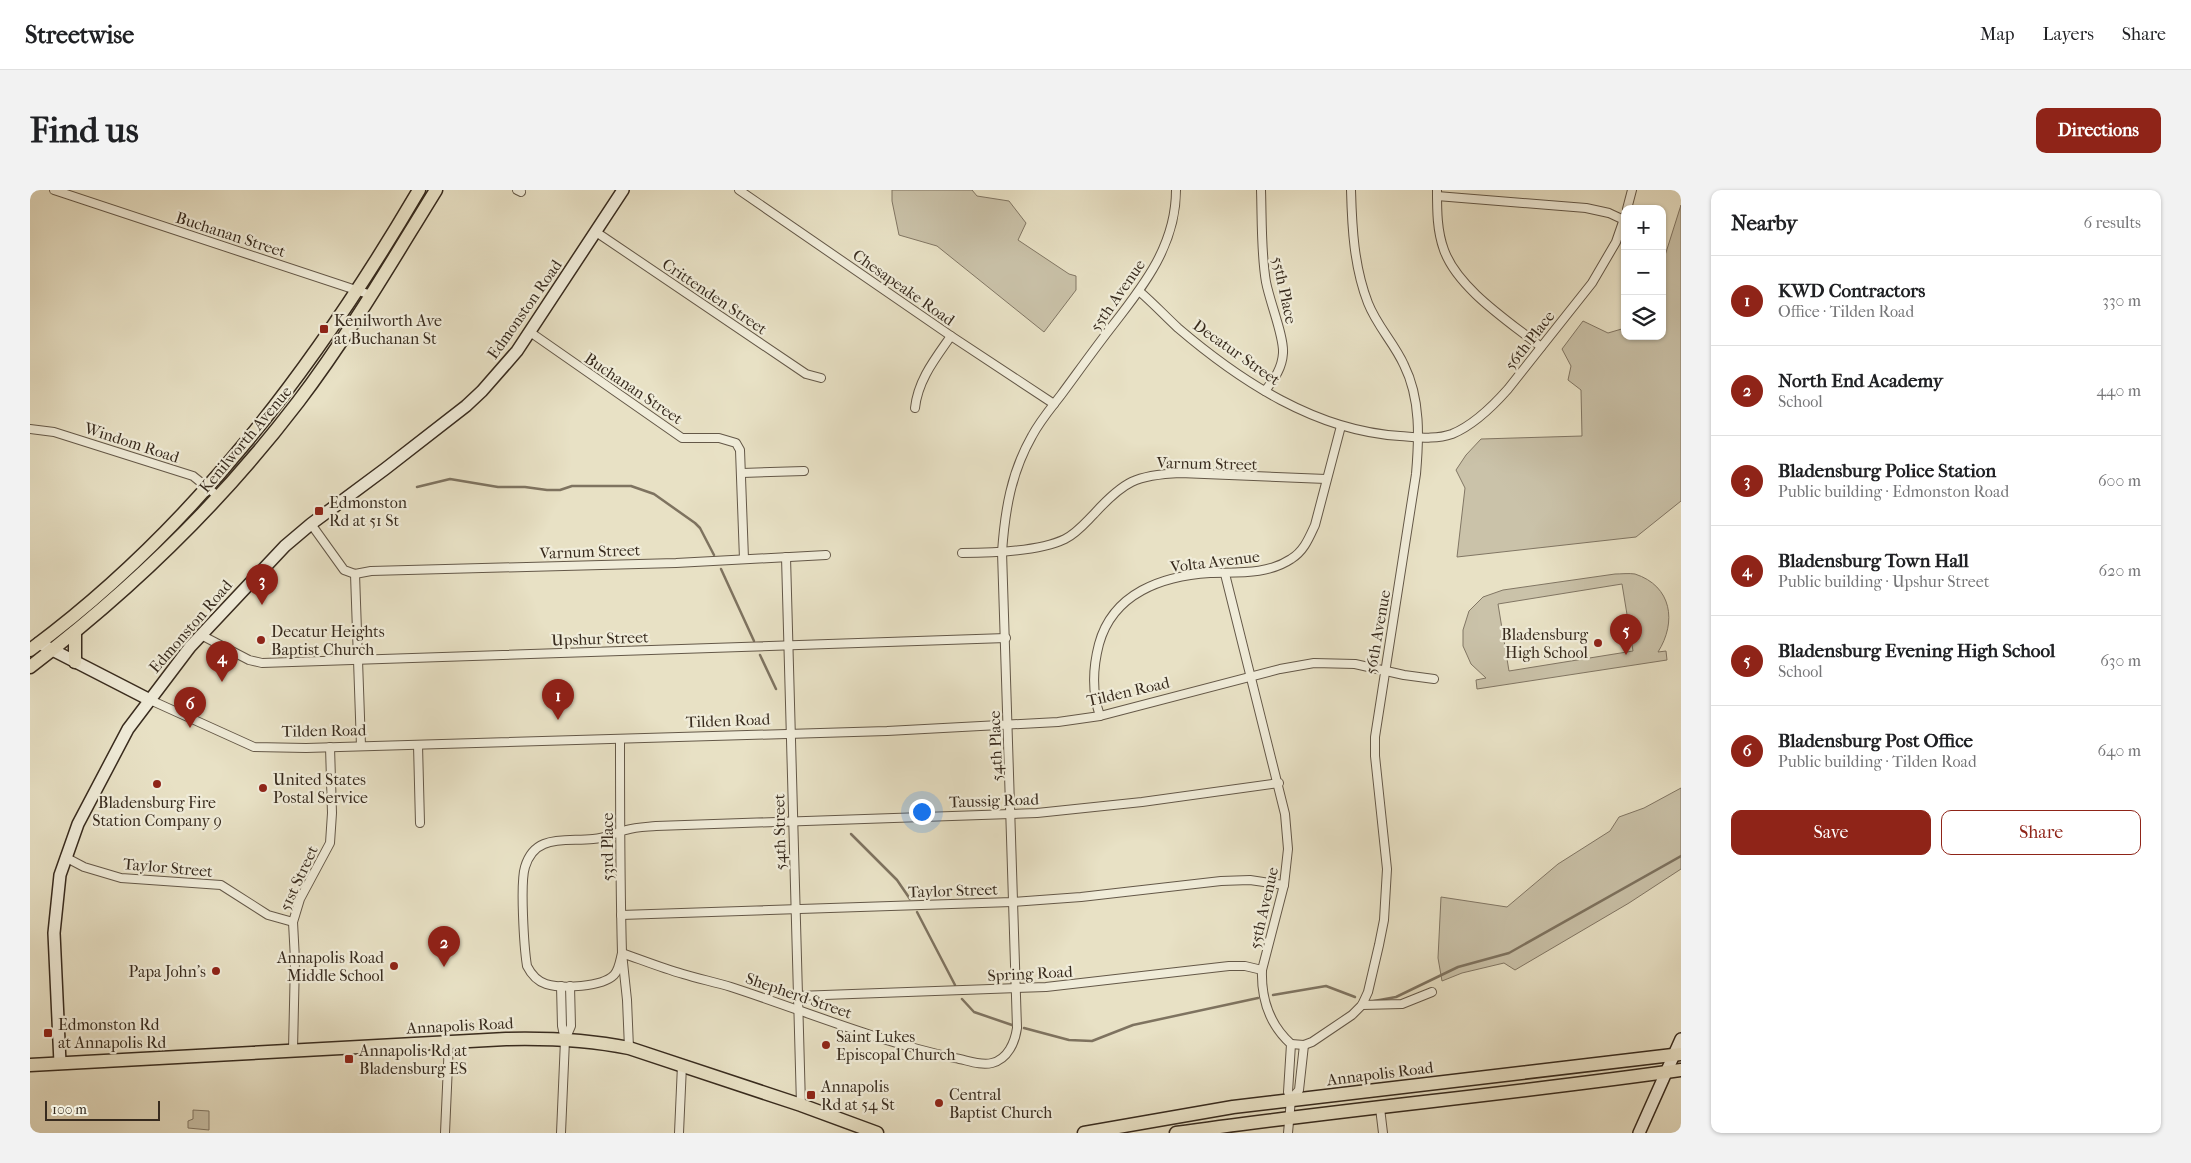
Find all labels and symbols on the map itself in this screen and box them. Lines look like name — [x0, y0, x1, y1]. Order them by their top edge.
street label: Buchanan Street — [174, 208, 288, 261]
street label: Chesapeake Road — [849, 245, 958, 330]
street label: Crittenden Street — [659, 254, 771, 339]
street label: 55th Place — [1268, 255, 1301, 326]
street label: Edmonston Road — [483, 256, 566, 363]
street label: 55th Avenue — [1086, 256, 1149, 335]
street label: 56th Place — [1500, 307, 1559, 374]
place label: Kenilworth Ave at Buchanan St — [334, 311, 442, 348]
street label: Decatur Street — [1190, 315, 1284, 390]
marker: Kenilworth Ave at Buchanan St — [318, 323, 330, 335]
street label: Buchanan Street — [581, 349, 687, 428]
street label: Kenilworth Avenue — [195, 382, 296, 497]
street label: Windom Road — [81, 418, 182, 467]
street label: Varnum Street — [1155, 453, 1258, 474]
place label: Edmonston Rd at 51 St — [329, 493, 408, 530]
marker: Edmonston Rd at 51 St — [313, 505, 325, 517]
street label: Varnum Street — [538, 540, 641, 563]
street label: Volta Avenue — [1168, 547, 1261, 577]
pin: 3 — [246, 564, 278, 605]
street label: Edmonston Road — [145, 576, 236, 677]
street label: 56th Avenue — [1361, 588, 1394, 676]
pin: 5 — [1610, 614, 1642, 655]
place label: Decatur Heights Baptist Church — [271, 622, 385, 659]
place label: Bladensburg High School — [1501, 625, 1589, 662]
street label: Upshur Street — [551, 627, 649, 650]
marker: Decatur Heights Baptist Church — [255, 634, 267, 646]
marker: Bladensburg High School — [1592, 637, 1604, 649]
pin: 4 — [206, 641, 238, 682]
street label: Tilden Road — [1085, 673, 1172, 710]
pin: 1 — [542, 679, 574, 720]
pin: 6 — [174, 687, 206, 728]
street label: Tilden Road — [685, 710, 771, 731]
street label: 54th Place — [985, 710, 1006, 782]
street label: Tilden Road — [282, 720, 367, 741]
place label: United States Postal Service — [273, 770, 368, 807]
marker: Bladensburg Fire Station Company 9 — [151, 778, 163, 790]
marker: United States Postal Service — [257, 782, 269, 794]
street label: Taussig Road — [949, 789, 1040, 812]
place label: Bladensburg Fire Station Company 9 — [92, 793, 222, 830]
street label: 54th Street — [769, 793, 790, 871]
your location — [909, 799, 935, 825]
street label: 53rd Place — [598, 813, 617, 881]
street label: 51st Street — [275, 842, 322, 914]
street label: Taylor Street — [122, 854, 214, 881]
street label: 55th Avenue — [1245, 865, 1282, 951]
street label: Taylor Street — [908, 879, 999, 902]
pin: 2 — [428, 926, 460, 967]
place label: Annapolis Road Middle School — [276, 948, 385, 985]
marker: Annapolis Road Middle School — [388, 960, 400, 972]
place label: Papa John's — [129, 962, 206, 981]
street label: Spring Road — [987, 962, 1073, 985]
marker: Papa John's — [210, 965, 222, 977]
street label: Shepherd Street — [743, 968, 855, 1023]
street label: Annapolis Road — [405, 1013, 514, 1038]
place label: Edmonston Rd at Annapolis Rd — [58, 1015, 167, 1052]
marker: Edmonston Rd at Annapolis Rd — [42, 1027, 54, 1039]
place label: Saint Lukes Episcopal Church — [836, 1027, 955, 1064]
marker: Saint Lukes Episcopal Church — [820, 1039, 832, 1051]
place label: Annapolis Rd at Bladensburg ES — [358, 1041, 468, 1078]
marker: Annapolis Rd at Bladensburg ES — [343, 1053, 355, 1065]
street label: Annapolis Road — [1325, 1058, 1435, 1090]
place label: Annapolis Rd at 54 St — [820, 1077, 895, 1114]
place label: Central Baptist Church — [949, 1085, 1052, 1122]
marker: Annapolis Rd at 54 St — [805, 1089, 817, 1101]
marker: Central Baptist Church — [933, 1097, 945, 1109]
scale bar — [45, 1098, 160, 1121]

